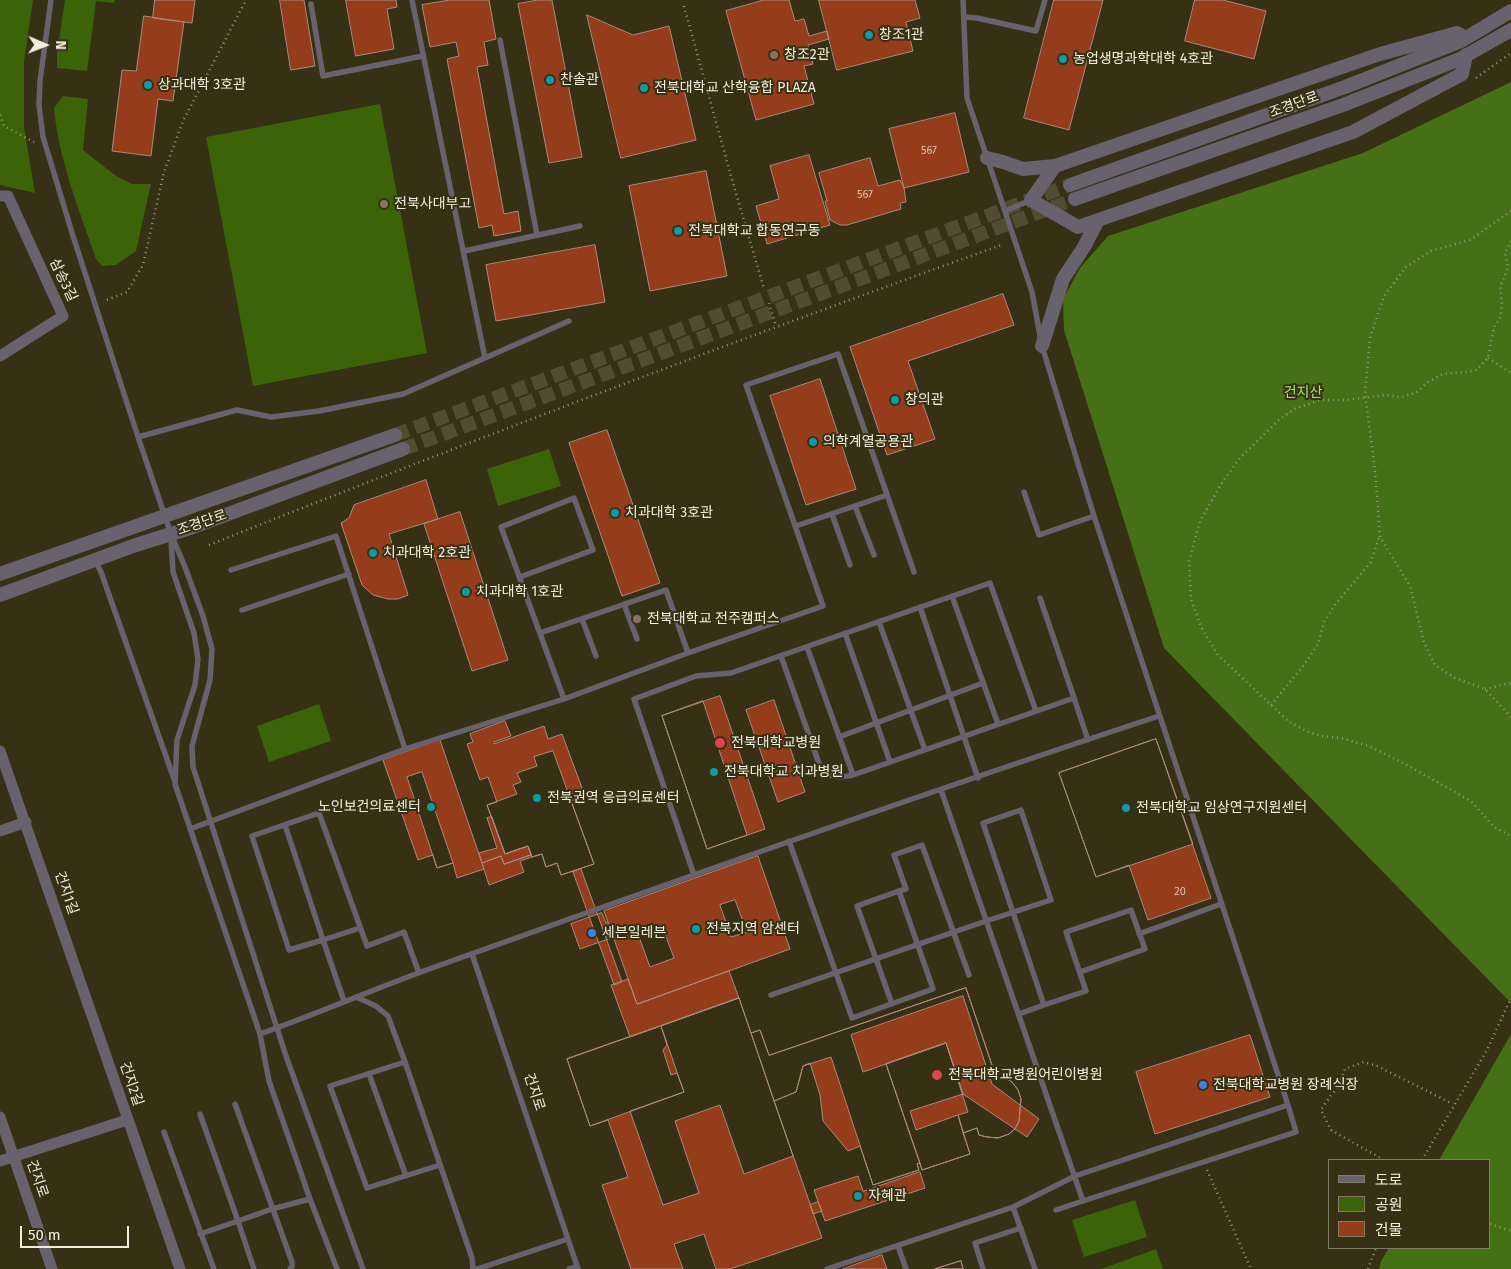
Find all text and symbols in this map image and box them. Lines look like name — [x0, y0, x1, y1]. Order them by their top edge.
north arrow — [20, 20, 70, 70]
place label: 창조1관 — [879, 27, 924, 43]
marker: 창조1관 — [863, 29, 875, 41]
text: N — [52, 40, 69, 50]
place label: 창조2관 — [784, 47, 830, 63]
marker: 창조2관 — [768, 49, 780, 61]
place label: 농업생명과학대학 4호관 — [1073, 51, 1213, 67]
marker: 농업생명과학대학 4호관 — [1057, 53, 1069, 65]
place label: 찬솔관 — [560, 72, 599, 88]
marker: 찬솔관 — [544, 74, 556, 86]
place label: 상과대학 3호관 — [158, 77, 246, 93]
marker: 상과대학 3호관 — [142, 79, 154, 91]
place label: 전북대학교 산학융합 PLAZA — [654, 80, 816, 96]
marker: 전북대학교 산학융합 PLAZA — [638, 82, 650, 94]
street label: 조경단로 — [1267, 88, 1321, 122]
house number: 567 — [921, 144, 937, 158]
house number: 567 — [857, 188, 873, 202]
place label: 전북사대부고 — [394, 196, 471, 212]
marker: 전북사대부고 — [378, 198, 390, 210]
place label: 전북대학교 합동연구동 — [688, 223, 821, 239]
marker: 전북대학교 합동연구동 — [672, 225, 684, 237]
street label: 삼송3길 — [46, 256, 80, 304]
park label: 건지산 — [1284, 385, 1322, 401]
place label: 창의관 — [905, 392, 944, 408]
marker: 창의관 — [889, 394, 901, 406]
place label: 의학계열공용관 — [823, 434, 913, 450]
marker: 의학계열공용관 — [807, 436, 819, 448]
place label: 치과대학 3호관 — [625, 505, 713, 521]
street label: 조경단로 — [175, 507, 229, 539]
marker: 치과대학 3호관 — [609, 507, 621, 519]
place label: 치과대학 2호관 — [383, 545, 471, 561]
marker: 치과대학 2호관 — [367, 547, 379, 559]
place label: 치과대학 1호관 — [476, 584, 563, 600]
marker: 치과대학 1호관 — [460, 586, 472, 598]
place label: 전북대학교 전주캠퍼스 — [647, 611, 780, 627]
marker: 전북대학교 전주캠퍼스 — [631, 613, 643, 625]
place label: 전북대학교병원 — [731, 735, 821, 751]
marker: 전북대학교병원 — [713, 736, 727, 750]
place label: 전북대학교 치과병원 — [724, 764, 844, 780]
marker: 전북대학교 치과병원 — [708, 766, 720, 778]
place label: 전북권역 응급의료센터 — [547, 790, 680, 806]
marker: 전북권역 응급의료센터 — [531, 792, 543, 804]
place label: 노인보건의료센터 — [318, 799, 421, 815]
place label: 전북대학교 임상연구지원센터 — [1136, 800, 1307, 816]
marker: 노인보건의료센터 — [425, 801, 437, 813]
marker: 전북대학교 임상연구지원센터 — [1120, 802, 1132, 814]
street label: 건지1길 — [51, 869, 81, 917]
house number: 20 — [1174, 885, 1186, 899]
place label: 전북지역 암센터 — [706, 921, 800, 937]
marker: 전북지역 암센터 — [690, 923, 702, 935]
place label: 세븐일레븐 — [602, 925, 666, 941]
marker: 세븐일레븐 — [586, 927, 598, 939]
street label: 건지2길 — [116, 1060, 146, 1108]
place label: 전북대학교병원어린이병원 — [948, 1067, 1103, 1083]
marker: 전북대학교병원어린이병원 — [930, 1068, 944, 1082]
street label: 건지로 — [520, 1071, 548, 1113]
place label: 전북대학교병원 장례식장 — [1213, 1077, 1358, 1093]
marker: 전북대학교병원 장례식장 — [1197, 1079, 1209, 1091]
street label: 건지로 — [23, 1158, 51, 1200]
legend — [1328, 1159, 1491, 1249]
text: 도로 — [1375, 1171, 1403, 1189]
place label: 자혜관 — [868, 1188, 907, 1204]
marker: 자혜관 — [852, 1190, 864, 1202]
text: 공원 — [1375, 1196, 1403, 1214]
scale bar — [22, 1216, 131, 1248]
text: 건물 — [1375, 1221, 1403, 1239]
text: 50 m — [28, 1226, 61, 1244]

